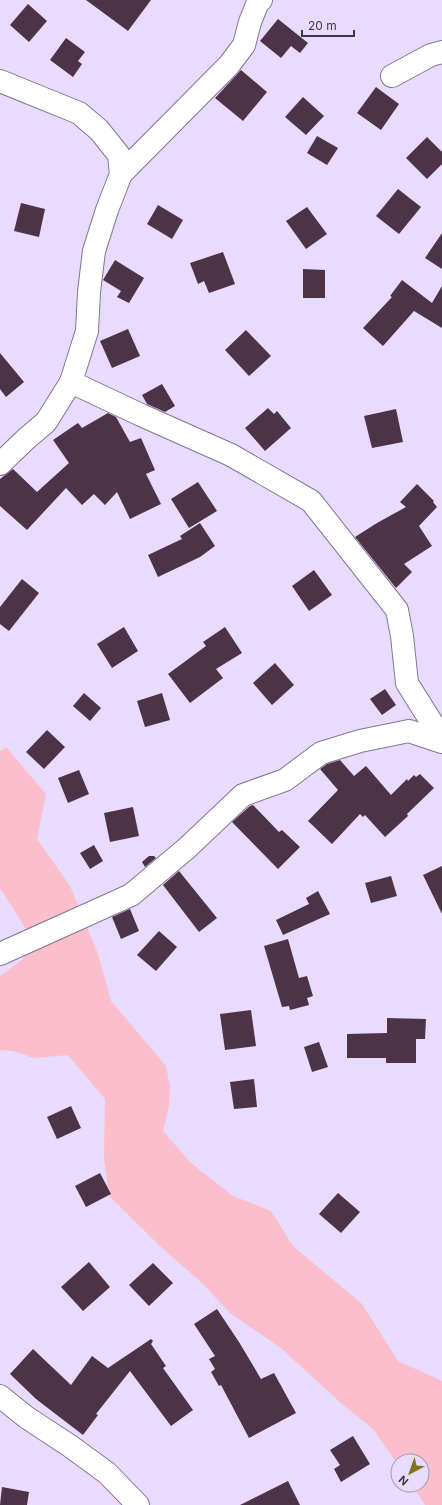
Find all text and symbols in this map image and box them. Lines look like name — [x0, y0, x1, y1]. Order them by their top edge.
scale bar — [302, 12, 354, 38]
text: 20 m — [308, 18, 337, 33]
north arrow — [390, 1453, 430, 1493]
text: N — [396, 1473, 411, 1489]

